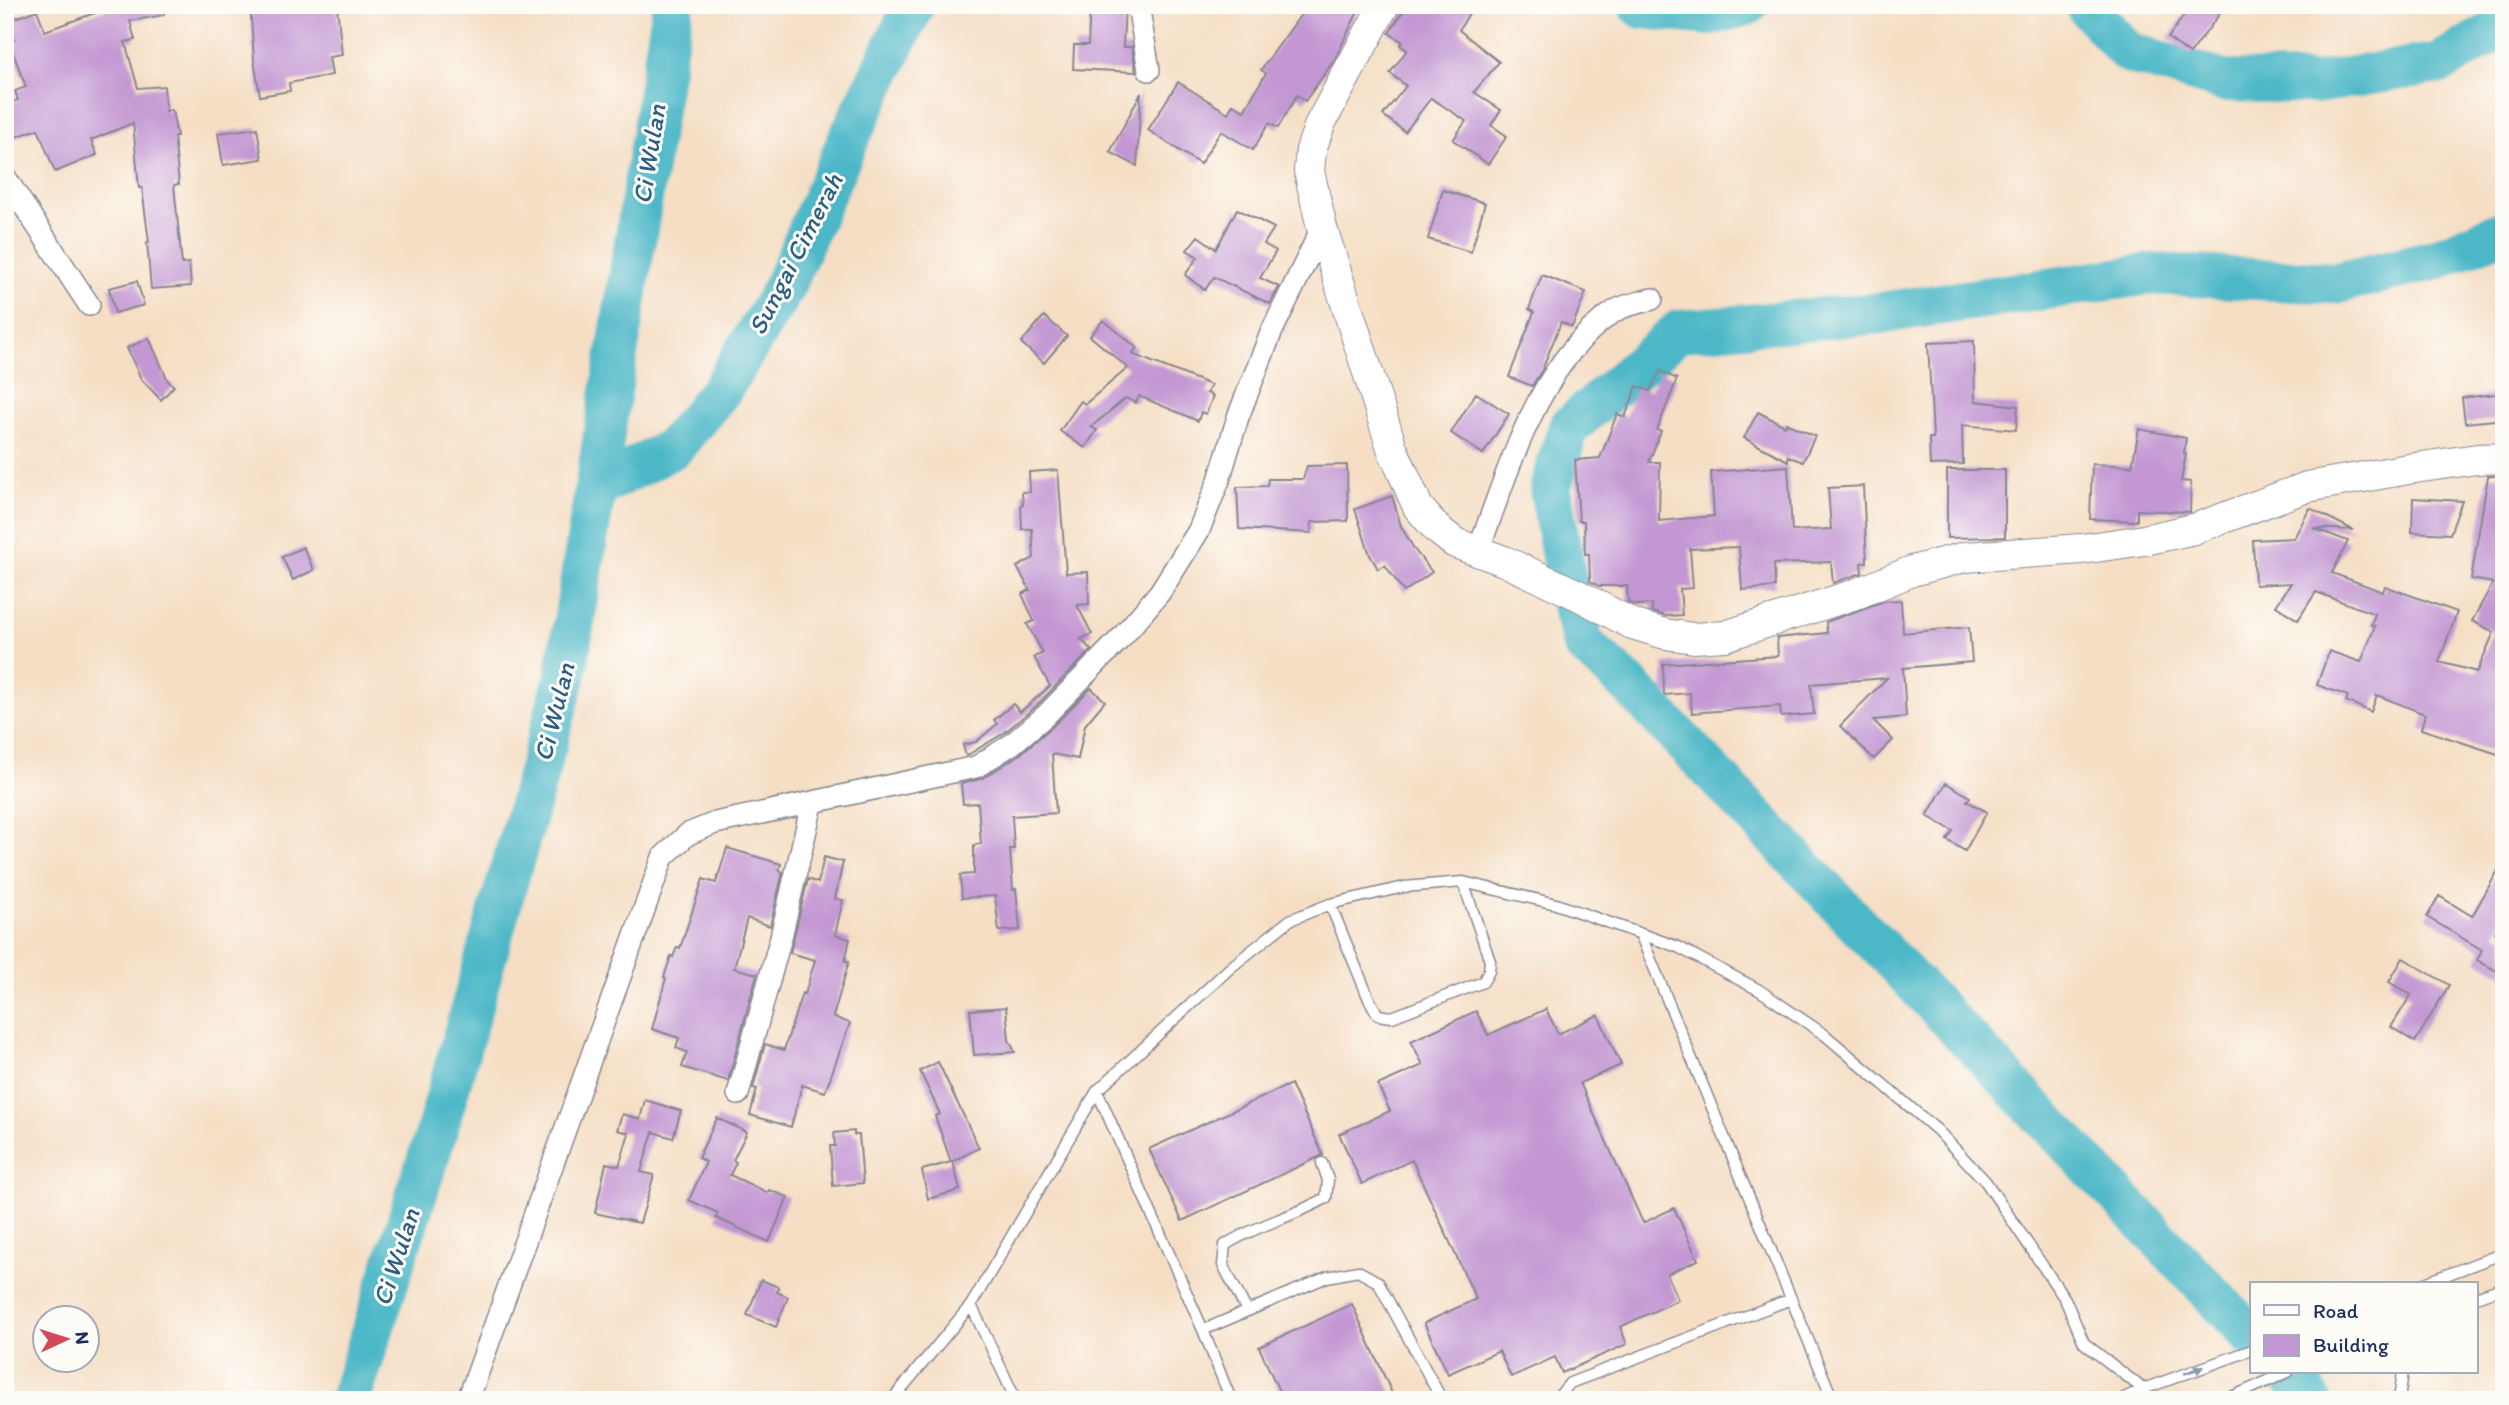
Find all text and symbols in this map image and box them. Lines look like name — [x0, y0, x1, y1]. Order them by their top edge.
water label: Ci Wulan — [625, 102, 673, 206]
water label: Sungai Cimerah — [741, 167, 850, 340]
water label: Ci Wulan — [526, 659, 582, 765]
water label: Ci Wulan — [365, 1204, 427, 1310]
legend — [2250, 1282, 2478, 1374]
text: Road — [2313, 1298, 2359, 1323]
north arrow — [32, 1304, 102, 1374]
text: N — [71, 1331, 94, 1345]
text: Building — [2313, 1332, 2389, 1357]
one-way arrow — [2183, 1365, 2204, 1376]

